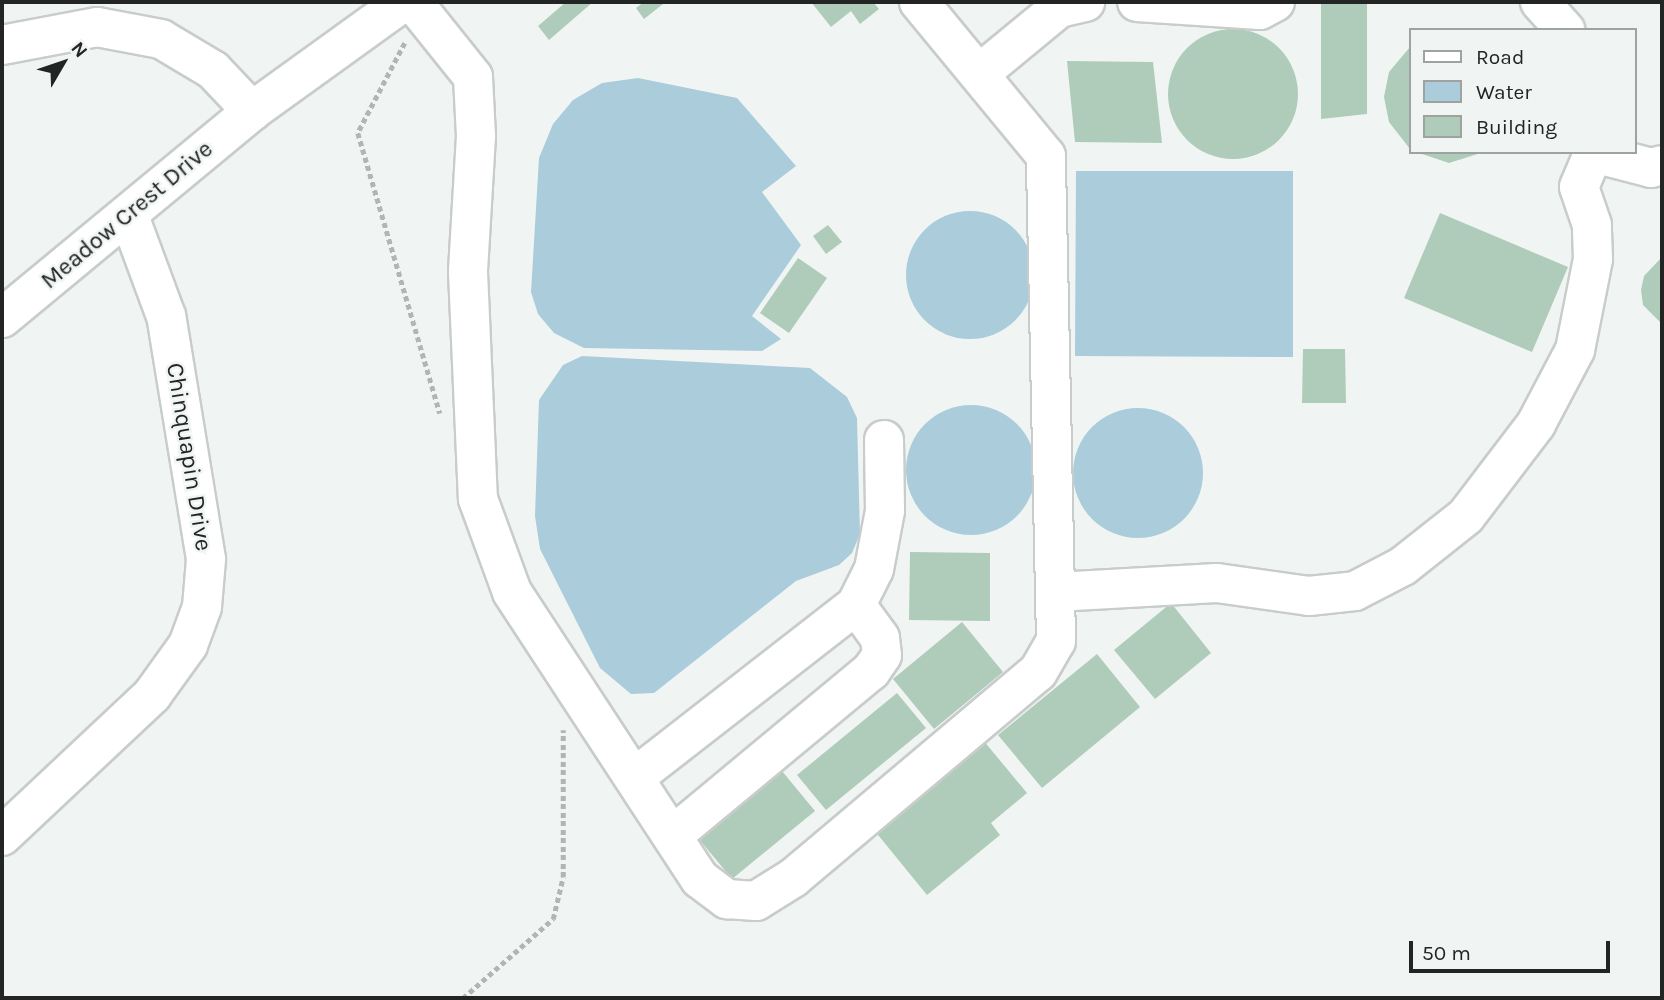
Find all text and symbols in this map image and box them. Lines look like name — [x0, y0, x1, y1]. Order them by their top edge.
north arrow — [28, 28, 98, 98]
legend — [1408, 28, 1636, 154]
text: N — [66, 38, 92, 62]
text: Road — [1476, 45, 1524, 69]
text: Water — [1476, 80, 1532, 104]
text: Building — [1476, 115, 1557, 139]
street label: Meadow Crest Drive — [35, 135, 219, 295]
street label: Chinquapin Drive — [160, 361, 218, 553]
scale bar — [1412, 926, 1613, 970]
text: 50 m — [1422, 941, 1471, 965]

